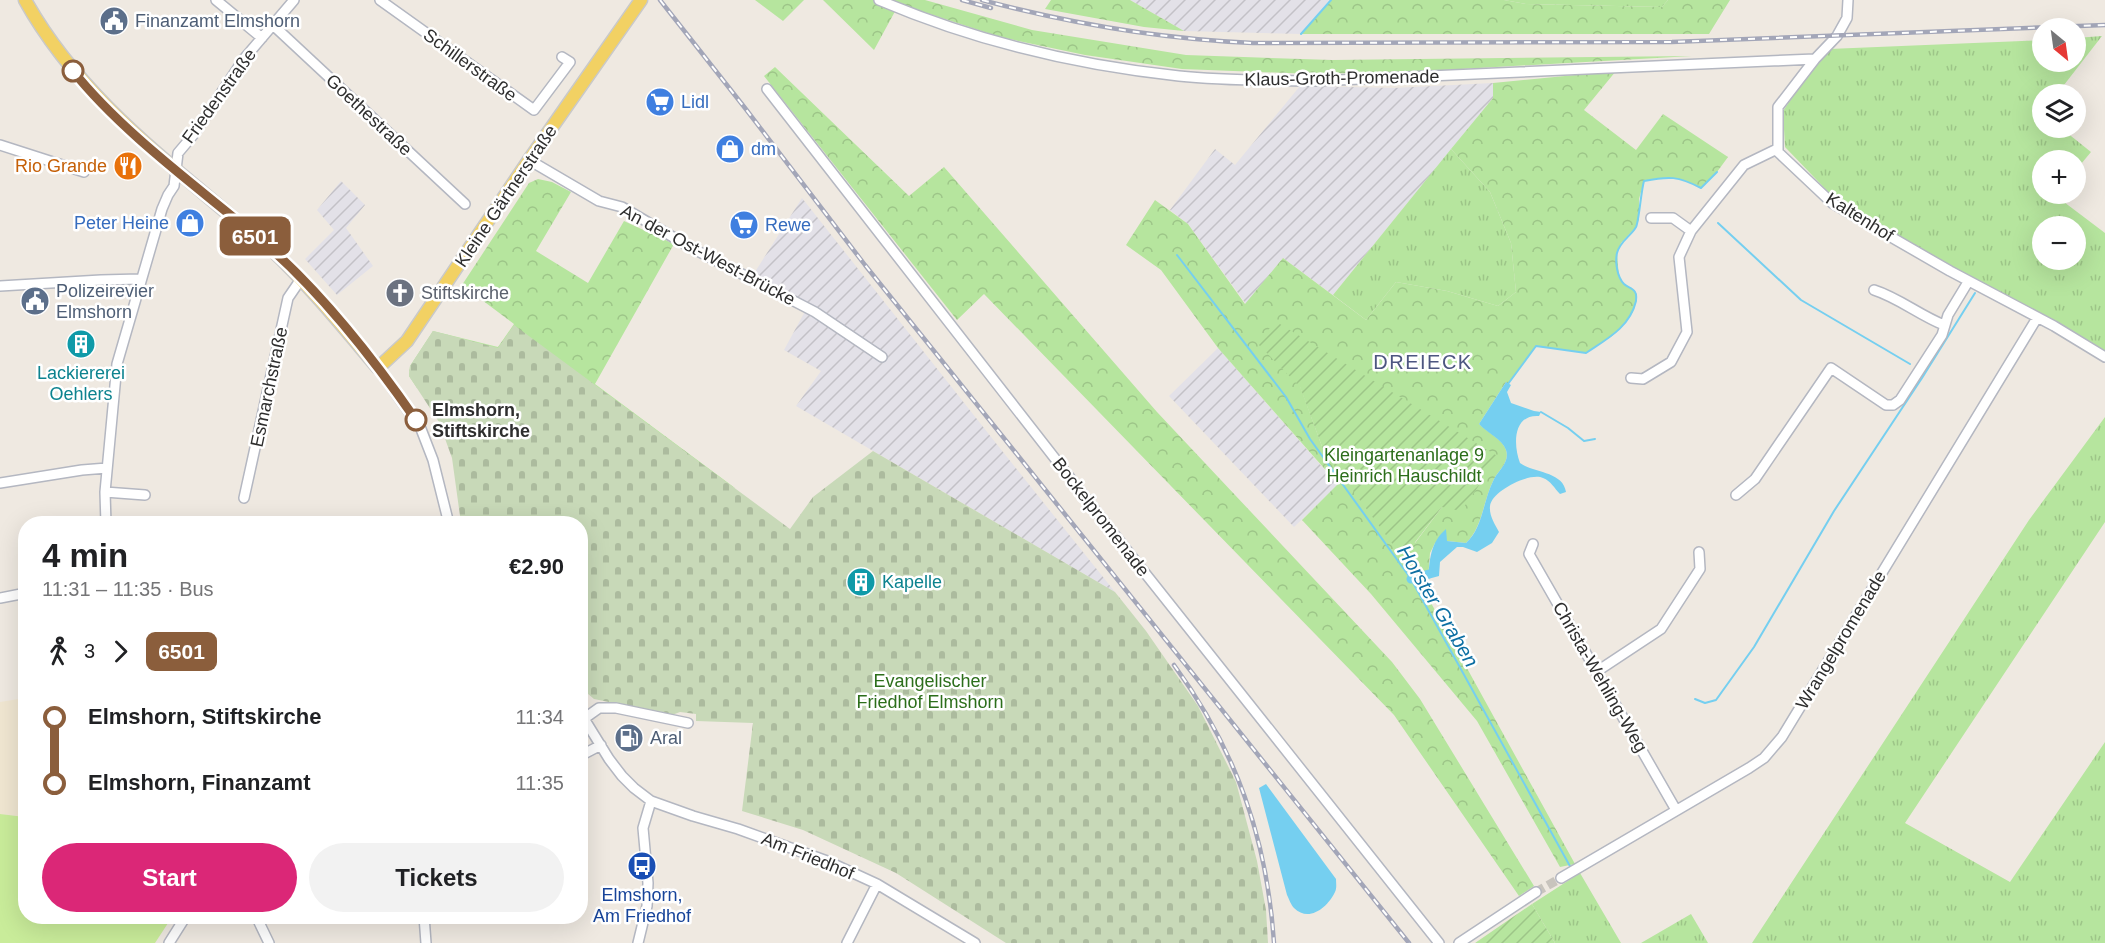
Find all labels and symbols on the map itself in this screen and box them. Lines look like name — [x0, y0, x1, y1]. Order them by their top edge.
public building icon: Finanzamt Elmshorn — [98, 5, 130, 37]
place label: Finanzamt Elmshorn — [135, 11, 300, 31]
north arrow — [2032, 18, 2086, 72]
street label: Schillerstraße — [420, 25, 520, 105]
street label: Friedenstraße — [178, 45, 260, 147]
unlabelled marker — [62, 60, 84, 82]
street label: Klaus-Groth-Promenade — [1244, 66, 1440, 90]
street label: Goethestraße — [322, 70, 416, 160]
supermarket icon: Lidl — [644, 86, 676, 118]
place label: Lidl — [681, 92, 709, 112]
street label: Kleine Gärtnerstraße — [451, 121, 561, 271]
shop icon: dm — [714, 133, 746, 165]
place label: dm — [751, 139, 776, 159]
restaurant icon: Rio Grande — [112, 150, 144, 182]
place label: Rio Grande — [15, 156, 107, 176]
street label: Kaltenhof — [1822, 188, 1898, 246]
street label: An der Ost-West-Brücke — [617, 200, 799, 310]
shop icon: Peter Heine — [174, 207, 206, 239]
supermarket icon: Rewe — [728, 209, 760, 241]
place label: Peter Heine — [74, 213, 169, 233]
place label: Rewe — [765, 215, 811, 235]
line badge: 6501 — [213, 216, 297, 256]
church icon: Stiftskirche — [384, 277, 416, 309]
place label: Polizeirevier Elmshorn — [56, 281, 154, 322]
place label: Stiftskirche — [421, 283, 509, 303]
public building icon: Polizeirevier Elmshorn — [19, 285, 51, 317]
street label: Esmarchstraße — [247, 325, 291, 449]
building icon: Lackiererei Oehlers — [65, 328, 97, 360]
district label: DREIECK — [1373, 351, 1473, 373]
place label: Lackiererei Oehlers — [37, 363, 125, 404]
place label: Elmshorn, Stiftskirche — [432, 400, 530, 441]
marker: Elmshorn, Stiftskirche — [405, 409, 427, 431]
park label: Kleingartenanlage 9 Heinrich Hauschildt — [1324, 445, 1484, 486]
street label: Bockelpromenade — [1048, 454, 1154, 580]
water label: Horster Graben — [1393, 541, 1483, 671]
building icon: Kapelle — [845, 566, 877, 598]
street label: Wrangelpromenade — [1792, 567, 1890, 713]
place label: Kapelle — [882, 572, 942, 592]
street label: Christa-Wehling-Weg — [1549, 598, 1651, 756]
park label: Evangelischer Friedhof Elmshorn — [856, 671, 1004, 712]
fuel station icon: Aral — [613, 722, 645, 754]
place label: Aral — [650, 728, 682, 748]
street label: Am Friedhof — [759, 828, 858, 884]
bus stop icon: Elmshorn, Am Friedhof — [626, 850, 658, 882]
place label: Elmshorn, Am Friedhof — [593, 885, 692, 926]

